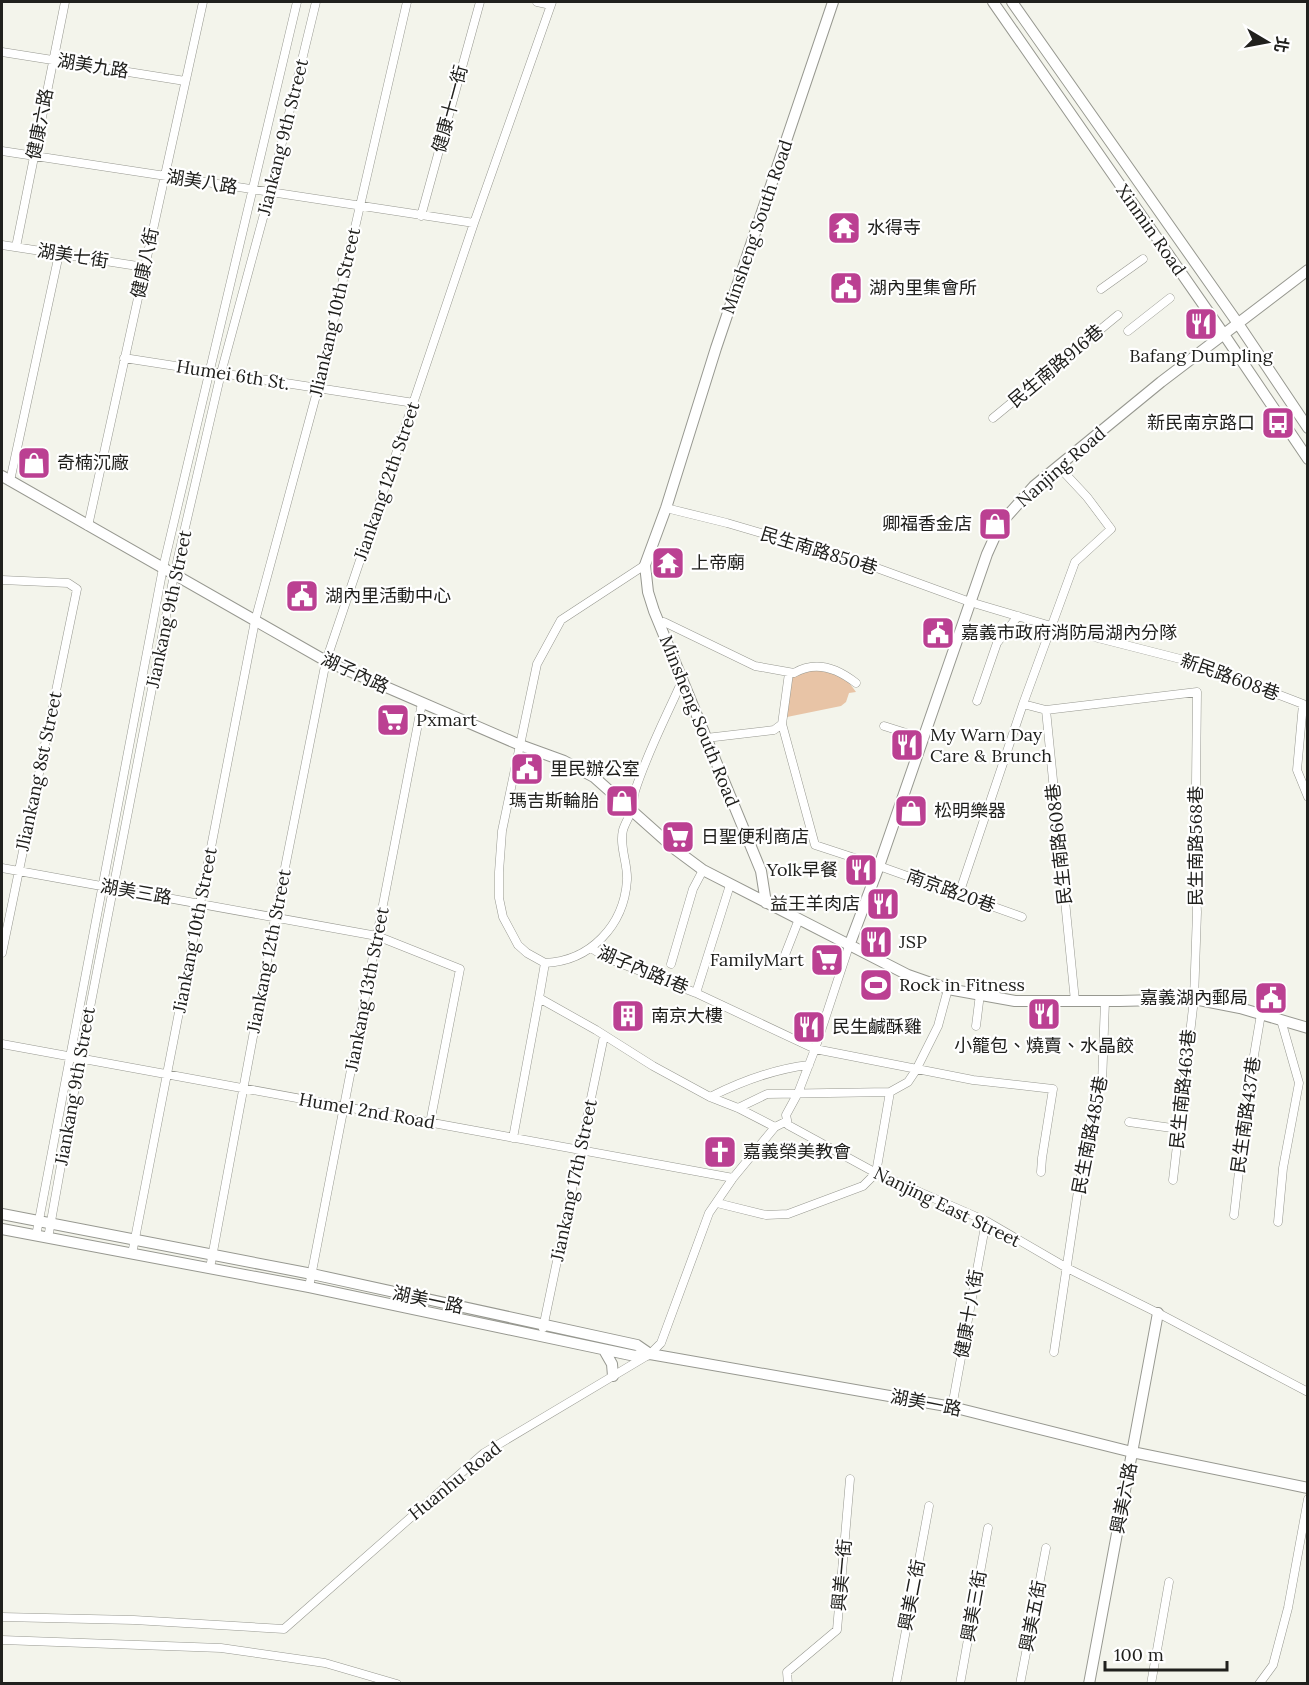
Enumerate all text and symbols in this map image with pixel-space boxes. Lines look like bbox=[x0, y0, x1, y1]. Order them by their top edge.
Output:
north arrow bbox=[1237, 12, 1297, 72]
text: 北 bbox=[1271, 35, 1293, 54]
street label: 湖美九路 bbox=[56, 49, 130, 82]
street label: Jiankang 9th Street bbox=[252, 56, 313, 218]
street label: 健康十一街 bbox=[427, 62, 472, 155]
street label: 健康六路 bbox=[21, 86, 58, 161]
street label: Minsheng South Road bbox=[716, 136, 797, 317]
street label: 湖美八路 bbox=[165, 165, 239, 198]
street label: Xinmin Road bbox=[1112, 180, 1191, 280]
temple icon: 水得寺 bbox=[826, 210, 862, 246]
place label: 水得寺 bbox=[867, 216, 921, 239]
street label: 健康八街 bbox=[126, 225, 163, 301]
street label: Jliankang 10th Street bbox=[304, 225, 365, 400]
street label: 湖美七街 bbox=[36, 239, 110, 272]
public building icon: 湖內里集會所 bbox=[828, 270, 864, 306]
place label: 湖內里集會所 bbox=[869, 276, 977, 299]
restaurant icon: Bafang Dumpling bbox=[1183, 306, 1219, 342]
street label: 民生南路916巷 bbox=[1003, 319, 1108, 412]
place label: Bafang Dumpling bbox=[1129, 344, 1274, 367]
street label: Humei 6th St. bbox=[175, 354, 291, 395]
street label: Jiankang 12th Street bbox=[348, 398, 424, 564]
bus stop icon: 新民南京路口 bbox=[1260, 405, 1296, 441]
place label: 新民南京路口 bbox=[1147, 411, 1255, 434]
street label: Nanjing Road bbox=[1011, 421, 1110, 512]
shop icon: 奇楠沉廠 bbox=[16, 445, 52, 481]
place label: 奇楠沉廠 bbox=[57, 451, 129, 474]
shop icon: 卿福香金店 bbox=[977, 506, 1013, 542]
place label: 卿福香金店 bbox=[882, 512, 972, 535]
street label: 民生南路850巷 bbox=[758, 522, 880, 579]
street label: Jiankang 9th Street bbox=[140, 528, 196, 691]
temple icon: 上帝廟 bbox=[650, 545, 686, 581]
place label: 上帝廟 bbox=[691, 551, 745, 574]
public building icon: 湖內里活動中心 bbox=[284, 578, 320, 614]
place label: 湖內里活動中心 bbox=[325, 584, 451, 607]
public building icon: 嘉義市政府消防局湖內分隊 bbox=[920, 615, 956, 651]
place label: 嘉義市政府消防局湖內分隊 bbox=[961, 621, 1177, 644]
street label: Minsheng South Road bbox=[655, 632, 744, 810]
street label: 湖子內路 bbox=[318, 647, 393, 698]
street label: 新民路608巷 bbox=[1178, 648, 1283, 705]
street label: Jliankang 8st Street bbox=[10, 689, 67, 854]
supermarket icon: Pxmart bbox=[375, 702, 411, 738]
place label: Pxmart bbox=[416, 708, 477, 731]
place label: My Warn Day Care & Brunch bbox=[930, 723, 1052, 767]
restaurant icon: My Warn Day Care & Brunch bbox=[889, 727, 925, 763]
public building icon: 里民辦公室 bbox=[509, 751, 545, 787]
place label: 里民辦公室 bbox=[550, 757, 640, 780]
street label: 民生南路608巷 bbox=[1041, 782, 1076, 906]
shop icon: 瑪吉斯輪胎 bbox=[604, 783, 640, 819]
street label: 民生南路568巷 bbox=[1184, 786, 1207, 906]
place label: 瑪吉斯輪胎 bbox=[509, 789, 599, 812]
shop icon: 松明樂器 bbox=[893, 793, 929, 829]
place label: 松明樂器 bbox=[934, 799, 1006, 822]
supermarket icon: 日聖便利商店 bbox=[660, 819, 696, 855]
place label: 日聖便利商店 bbox=[701, 825, 809, 848]
street label: Jiankang 10th Street bbox=[167, 845, 222, 1015]
restaurant icon: Yolk早餐 bbox=[843, 852, 879, 888]
place label: Yolk早餐 bbox=[766, 858, 838, 881]
street label: 南京路20巷 bbox=[904, 864, 999, 917]
street label: Jiankang 12th Street bbox=[241, 867, 296, 1036]
street label: 湖美三路 bbox=[99, 874, 174, 909]
restaurant icon: 益王羊肉店 bbox=[865, 886, 901, 922]
place label: 益王羊肉店 bbox=[770, 892, 860, 915]
street label: Jiankang 13th Street bbox=[339, 905, 394, 1074]
restaurant icon: JSP bbox=[858, 924, 894, 960]
place label: JSP bbox=[898, 930, 927, 953]
street label: 湖子內路1巷 bbox=[594, 940, 692, 999]
supermarket icon: FamilyMart bbox=[809, 942, 845, 978]
place label: FamilyMart bbox=[710, 948, 804, 971]
sports icon: Rock in Fitness bbox=[858, 967, 894, 1003]
place label: Rock in Fitness bbox=[899, 973, 1025, 996]
public building icon: 嘉義湖內郵局 bbox=[1253, 980, 1289, 1016]
place label: 嘉義湖內郵局 bbox=[1140, 986, 1248, 1009]
restaurant icon: 小籠包、燒賣、水晶餃 bbox=[1026, 996, 1062, 1032]
building icon: 南京大樓 bbox=[610, 998, 646, 1034]
place label: 南京大樓 bbox=[651, 1004, 723, 1027]
street label: Jiankang 9th Street bbox=[49, 1005, 100, 1168]
restaurant icon: 民生鹹酥雞 bbox=[791, 1009, 827, 1045]
place label: 民生鹹酥雞 bbox=[832, 1015, 922, 1038]
street label: 民生南路463巷 bbox=[1165, 1028, 1200, 1150]
place label: 小籠包、燒賣、水晶餃 bbox=[954, 1034, 1134, 1057]
street label: 民生南路437巷 bbox=[1226, 1055, 1265, 1175]
street label: 民生南路485巷 bbox=[1067, 1074, 1112, 1196]
street label: Humel 2nd Road bbox=[297, 1087, 437, 1134]
street label: Jiankang 17th Street bbox=[545, 1097, 602, 1264]
church icon: 嘉義榮美教會 bbox=[702, 1134, 738, 1170]
place label: 嘉義榮美教會 bbox=[743, 1140, 851, 1163]
street label: Nanjing East Street bbox=[870, 1161, 1024, 1252]
street label: 健康十八街 bbox=[949, 1268, 988, 1360]
street label: 湖美一路 bbox=[390, 1281, 466, 1318]
street label: 湖美一路 bbox=[889, 1384, 964, 1421]
street label: Huanhu Road bbox=[404, 1436, 506, 1525]
street label: 興美六路 bbox=[1105, 1460, 1142, 1535]
street label: 興美一街 bbox=[827, 1538, 856, 1612]
street label: 興美二街 bbox=[893, 1557, 930, 1632]
street label: 興美三街 bbox=[956, 1568, 991, 1643]
street label: 興美五街 bbox=[1014, 1578, 1051, 1653]
scale bar bbox=[1105, 1634, 1226, 1672]
text: 100 m bbox=[1114, 1643, 1164, 1666]

